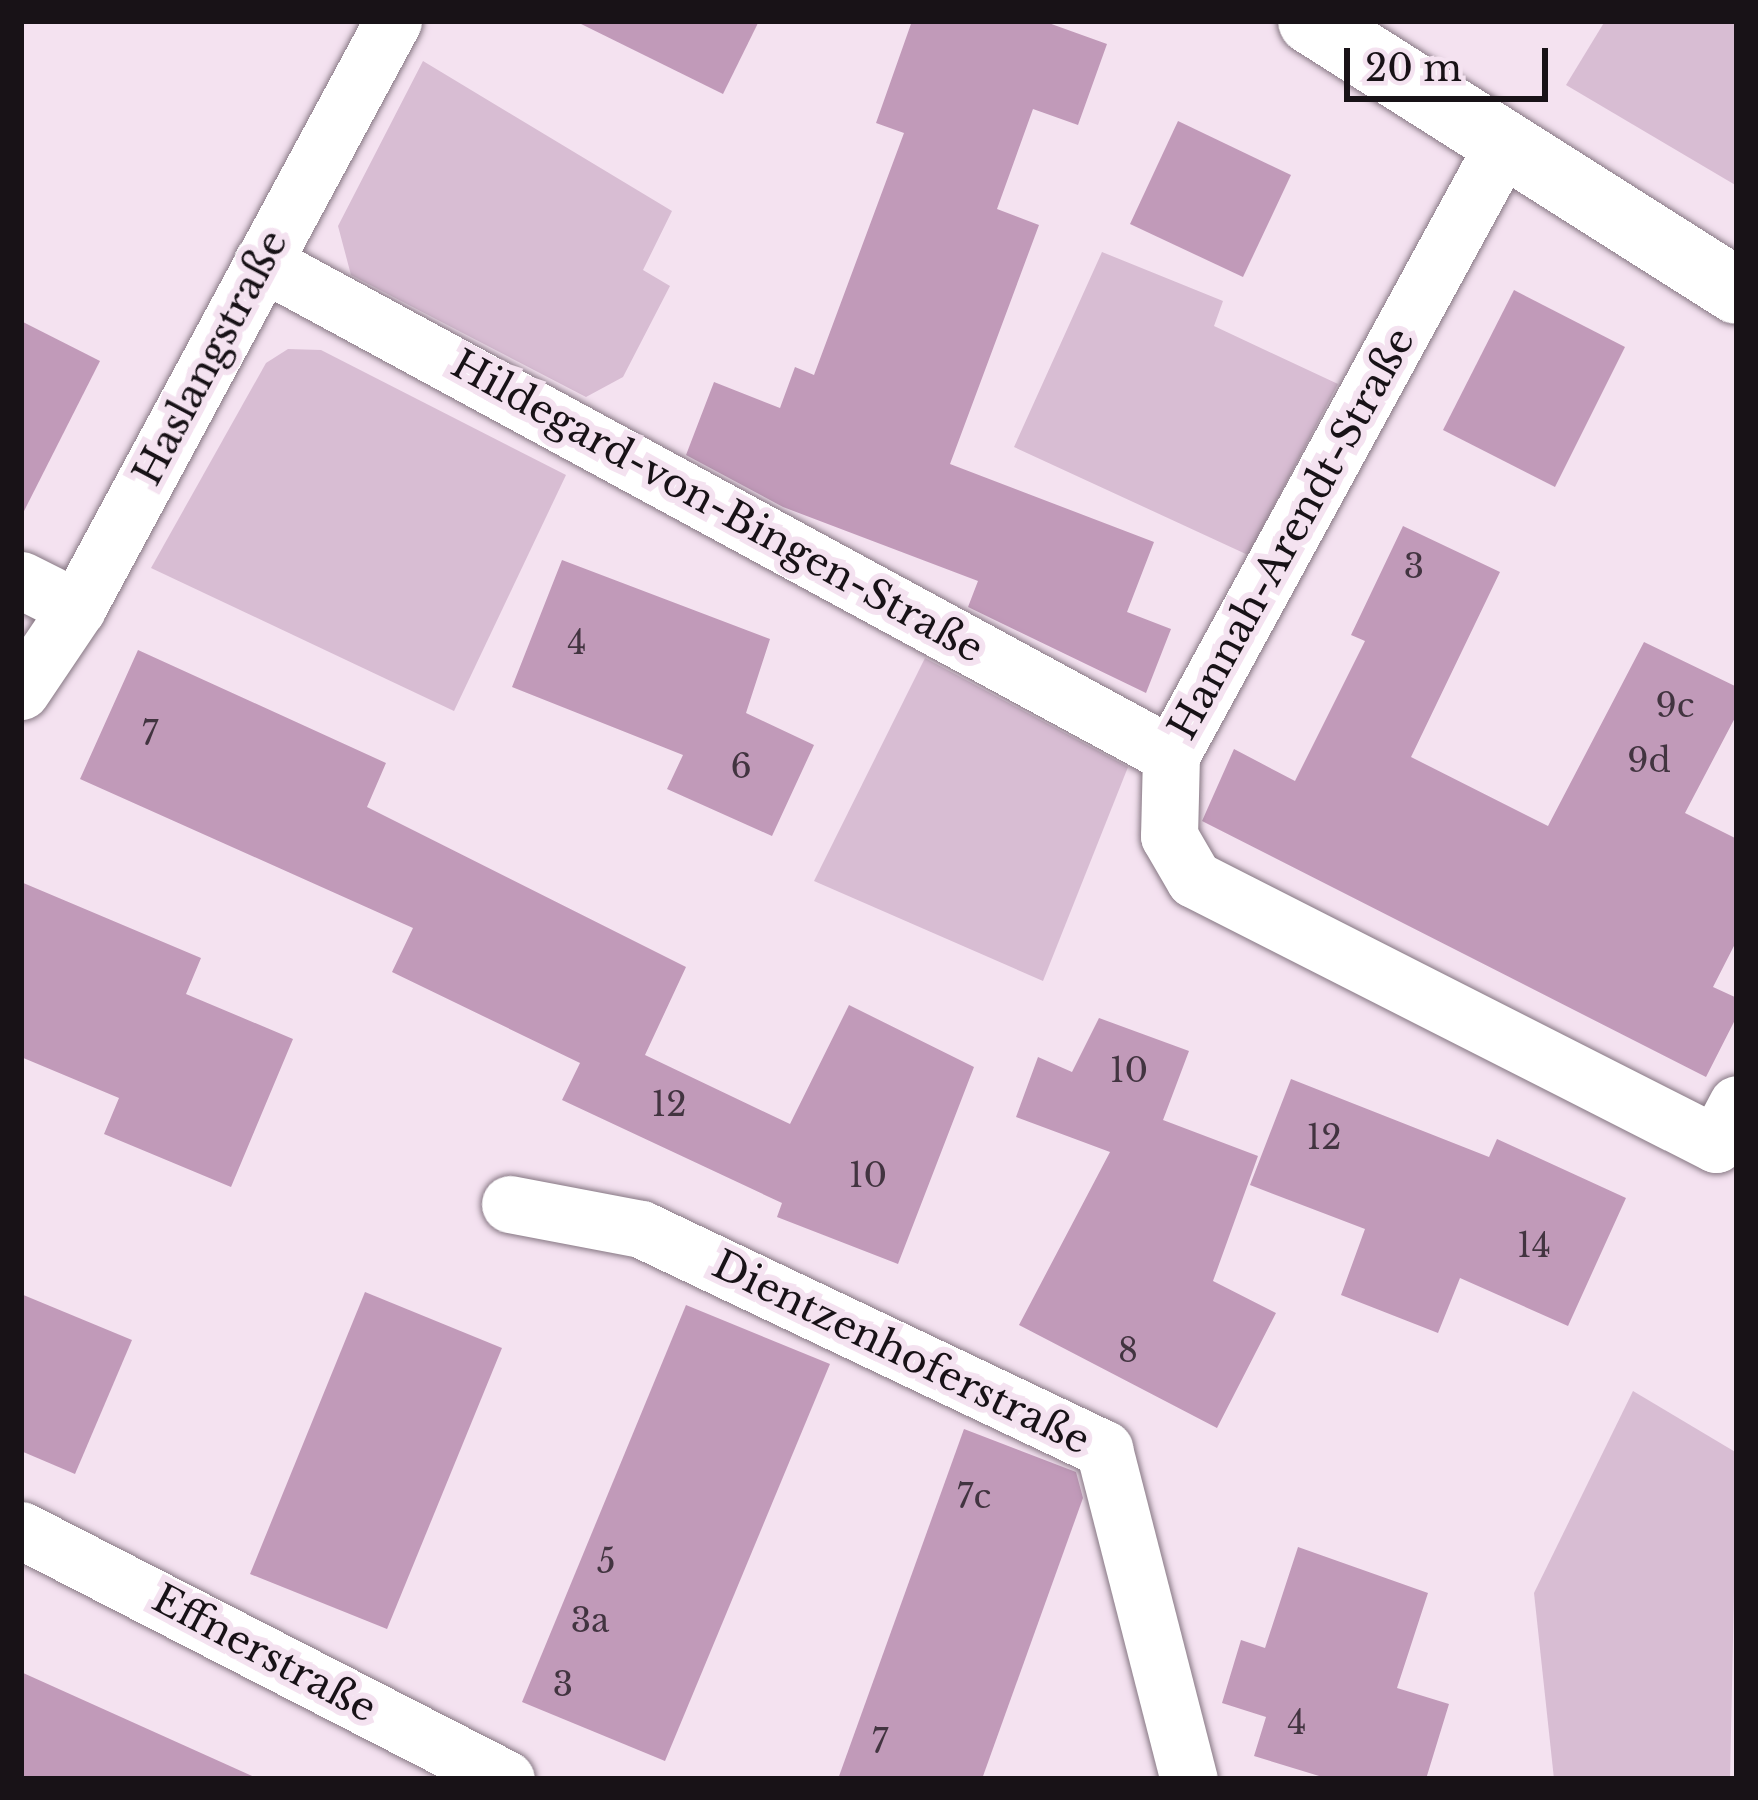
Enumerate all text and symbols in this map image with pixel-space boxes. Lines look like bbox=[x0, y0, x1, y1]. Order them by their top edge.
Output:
scale bar bbox=[1350, 24, 1554, 98]
text: 20 m bbox=[1365, 46, 1462, 91]
street label: Haslangstraße bbox=[124, 223, 298, 493]
street label: Hannah-Arendt-Straße bbox=[1159, 320, 1425, 748]
street label: Hildegard-von-Bingen-Straße bbox=[443, 341, 991, 673]
house number: 3 bbox=[1404, 547, 1424, 587]
house number: 4 bbox=[567, 623, 587, 663]
house number: 9c bbox=[1656, 686, 1694, 726]
house number: 7 bbox=[142, 714, 158, 754]
house number: 9d bbox=[1627, 741, 1671, 781]
house number: 6 bbox=[730, 747, 752, 787]
house number: 10 bbox=[1110, 1051, 1148, 1091]
house number: 12 bbox=[651, 1085, 687, 1125]
house number: 12 bbox=[1306, 1118, 1342, 1158]
house number: 10 bbox=[849, 1156, 887, 1196]
house number: 14 bbox=[1517, 1226, 1551, 1266]
street label: Dientzenhoferstraße bbox=[705, 1241, 1097, 1465]
house number: 8 bbox=[1118, 1331, 1138, 1371]
house number: 7c bbox=[957, 1477, 991, 1517]
house number: 5 bbox=[597, 1542, 615, 1582]
street label: Effnerstraße bbox=[144, 1576, 384, 1732]
house number: 3a bbox=[571, 1601, 609, 1641]
house number: 3 bbox=[553, 1665, 573, 1705]
house number: 4 bbox=[1287, 1703, 1307, 1743]
house number: 7 bbox=[872, 1722, 888, 1762]

